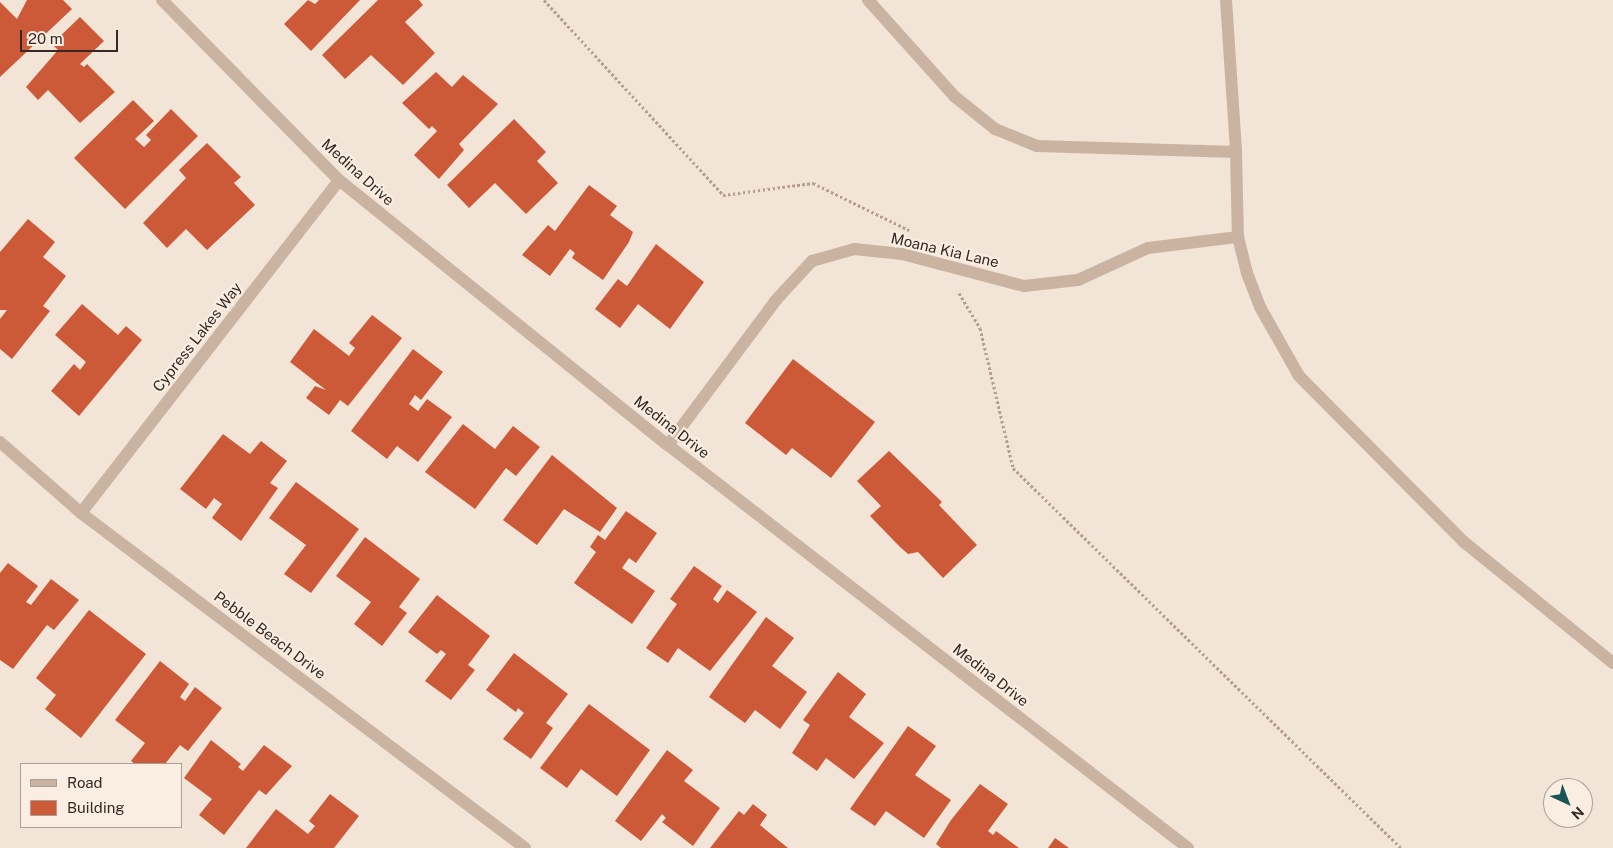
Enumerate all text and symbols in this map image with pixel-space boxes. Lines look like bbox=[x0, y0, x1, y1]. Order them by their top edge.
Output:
scale bar bbox=[22, 20, 120, 52]
text: 20 m bbox=[28, 30, 63, 47]
street label: Medina Drive bbox=[318, 135, 398, 209]
street label: Moana Kia Lane bbox=[889, 229, 1001, 271]
street label: Cypress Lakes Way bbox=[149, 278, 245, 396]
street label: Medina Drive bbox=[631, 392, 713, 462]
street label: Pebble Beach Drive bbox=[211, 587, 329, 683]
street label: Medina Drive bbox=[950, 640, 1032, 710]
legend bbox=[20, 763, 182, 828]
text: Road bbox=[67, 774, 103, 791]
north arrow bbox=[1543, 778, 1593, 828]
text: Building bbox=[67, 799, 125, 816]
text: N bbox=[1568, 804, 1587, 823]

